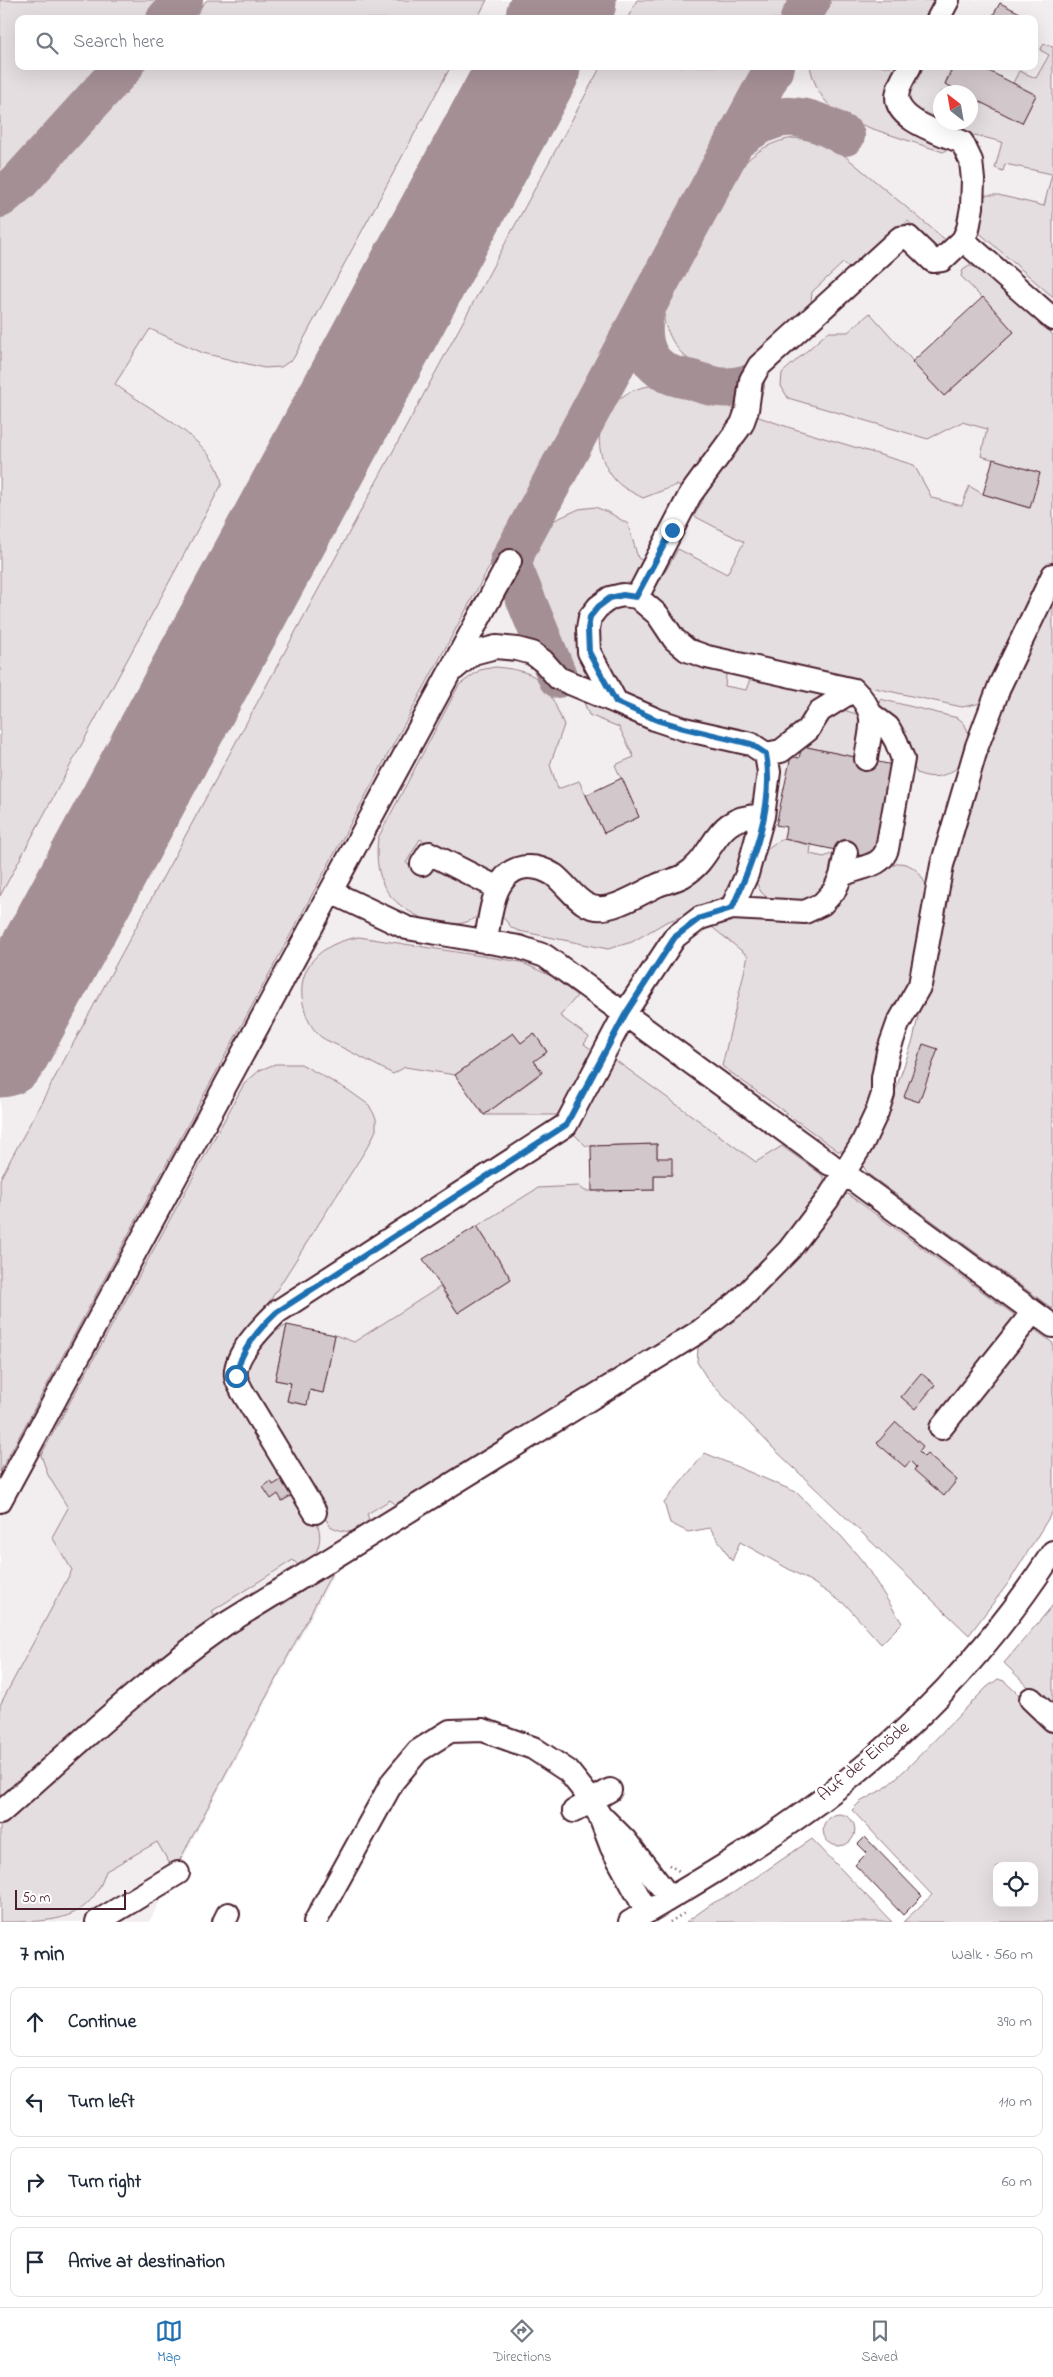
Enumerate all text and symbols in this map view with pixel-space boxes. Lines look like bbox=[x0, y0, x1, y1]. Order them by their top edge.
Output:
search box bbox=[15, 15, 1038, 70]
icon: search bbox=[33, 29, 61, 57]
text: Search here bbox=[73, 29, 164, 56]
north arrow bbox=[933, 85, 978, 130]
route end bbox=[661, 519, 684, 542]
route start bbox=[225, 1365, 248, 1388]
street label: Auf der Einöde bbox=[812, 1715, 916, 1808]
map controls bbox=[993, 1862, 1038, 1907]
button: locate bbox=[993, 1862, 1038, 1907]
scale bar bbox=[15, 1887, 126, 1910]
text: 50 m bbox=[22, 1888, 50, 1909]
text: 7 min bbox=[20, 1940, 64, 1970]
text: Walk · 560 m bbox=[951, 1943, 1033, 1967]
icon: ahead bbox=[21, 2008, 49, 2036]
text: Continue bbox=[68, 2009, 136, 2036]
text: 390 m bbox=[997, 2010, 1032, 2034]
icon: left bbox=[21, 2088, 49, 2116]
text: Turn left bbox=[68, 2089, 135, 2116]
text: 110 m bbox=[998, 2090, 1032, 2114]
icon: right bbox=[21, 2168, 49, 2196]
text: Turn right bbox=[68, 2169, 141, 2196]
text: 60 m bbox=[1002, 2170, 1032, 2194]
icon: arrive bbox=[21, 2248, 49, 2276]
text: Arrive at destination bbox=[68, 2249, 225, 2276]
tab: Map bbox=[155, 2317, 183, 2368]
tab: Directions bbox=[493, 2317, 551, 2368]
tab: Saved bbox=[861, 2317, 898, 2368]

